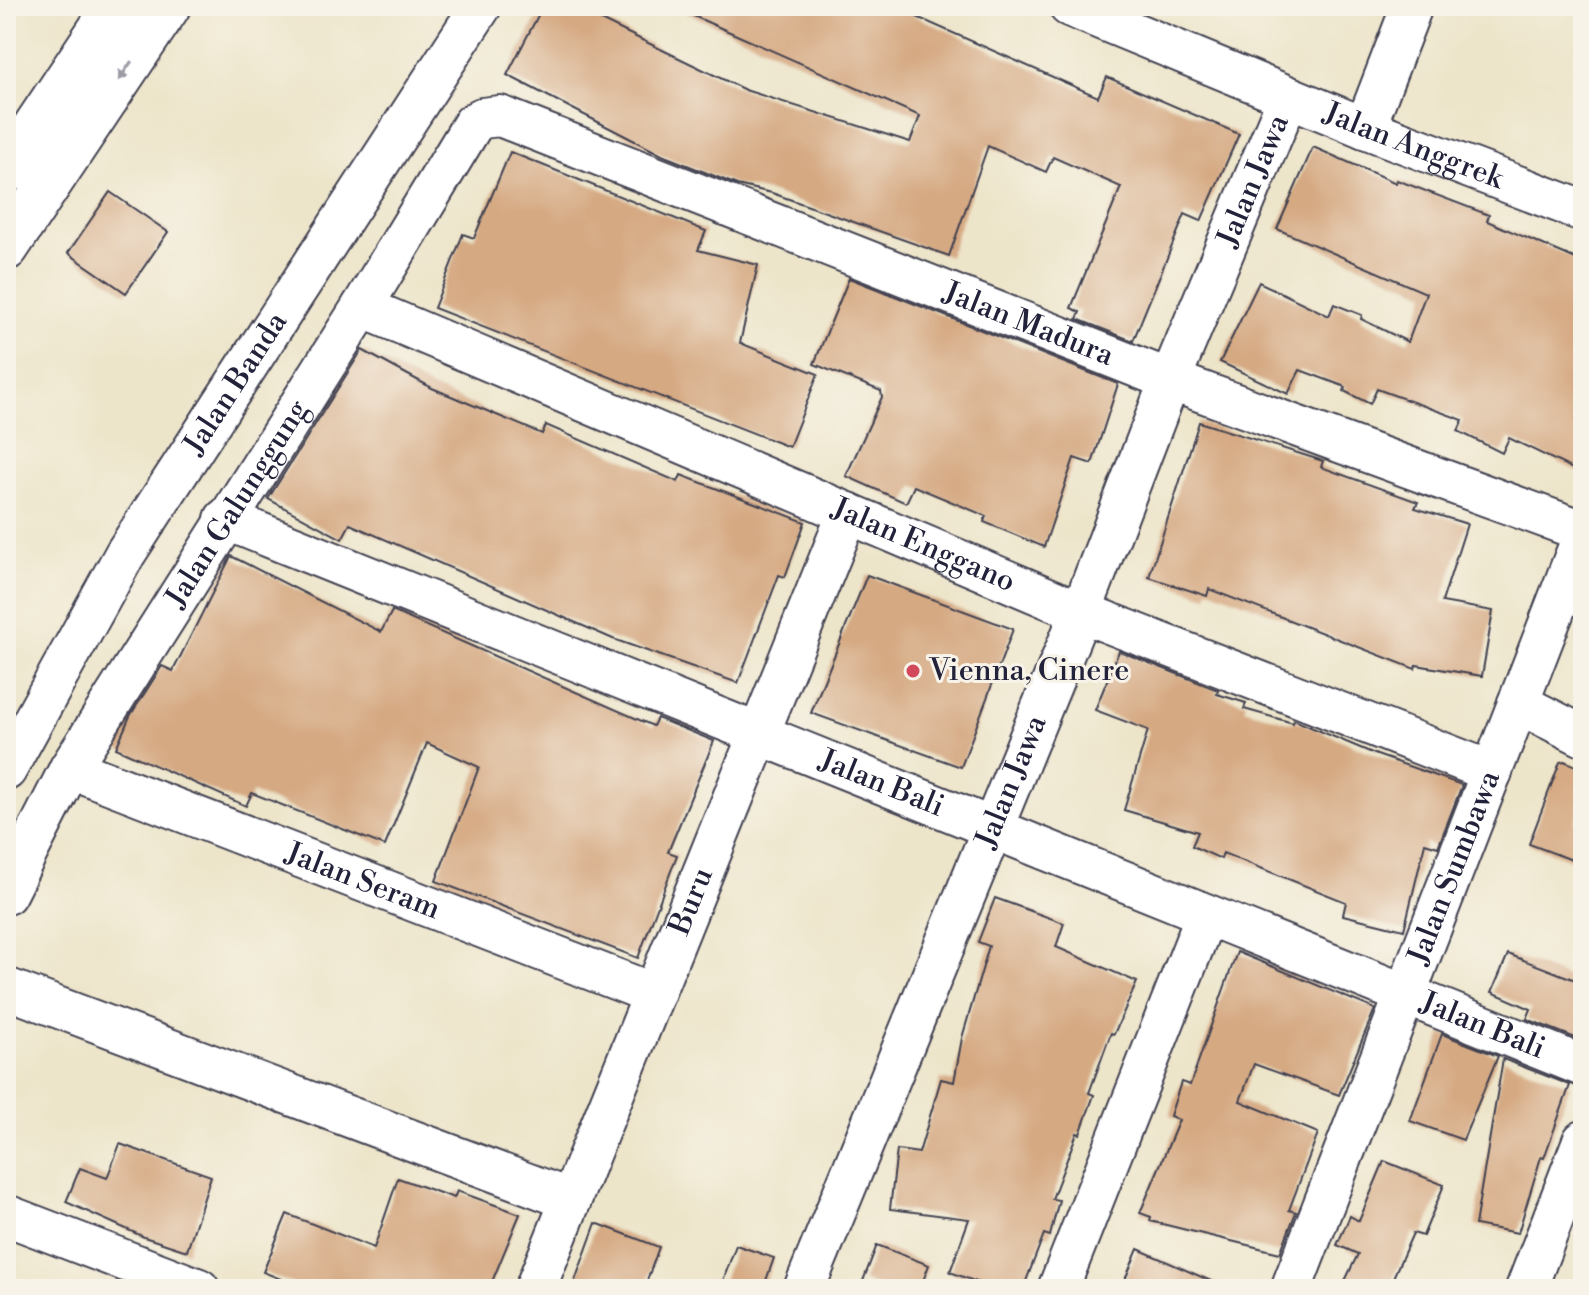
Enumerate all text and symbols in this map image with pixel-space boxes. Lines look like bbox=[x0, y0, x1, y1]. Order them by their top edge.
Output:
one-way arrow bbox=[118, 60, 132, 82]
street label: Jalan Anggrek bbox=[1317, 94, 1510, 198]
street label: Jalan Jawa bbox=[1208, 108, 1298, 253]
street label: Jalan Madura bbox=[937, 273, 1120, 375]
street label: Jalan Banda bbox=[175, 304, 296, 463]
street label: Jalan Galunggung bbox=[157, 392, 318, 616]
street label: Jalan Enggano bbox=[825, 489, 1021, 601]
place label: Vienna, Cinere bbox=[928, 652, 1129, 690]
marker: Vienna, Cinere bbox=[904, 662, 922, 680]
street label: Jalan Jawa bbox=[967, 709, 1056, 855]
street label: Jalan Bali bbox=[813, 741, 950, 826]
street label: Jalan Sumbawa bbox=[1399, 764, 1509, 971]
street label: Jalan Seram bbox=[279, 834, 446, 928]
street label: Buru bbox=[660, 862, 722, 941]
street label: Jalan Bali bbox=[1414, 983, 1551, 1068]

